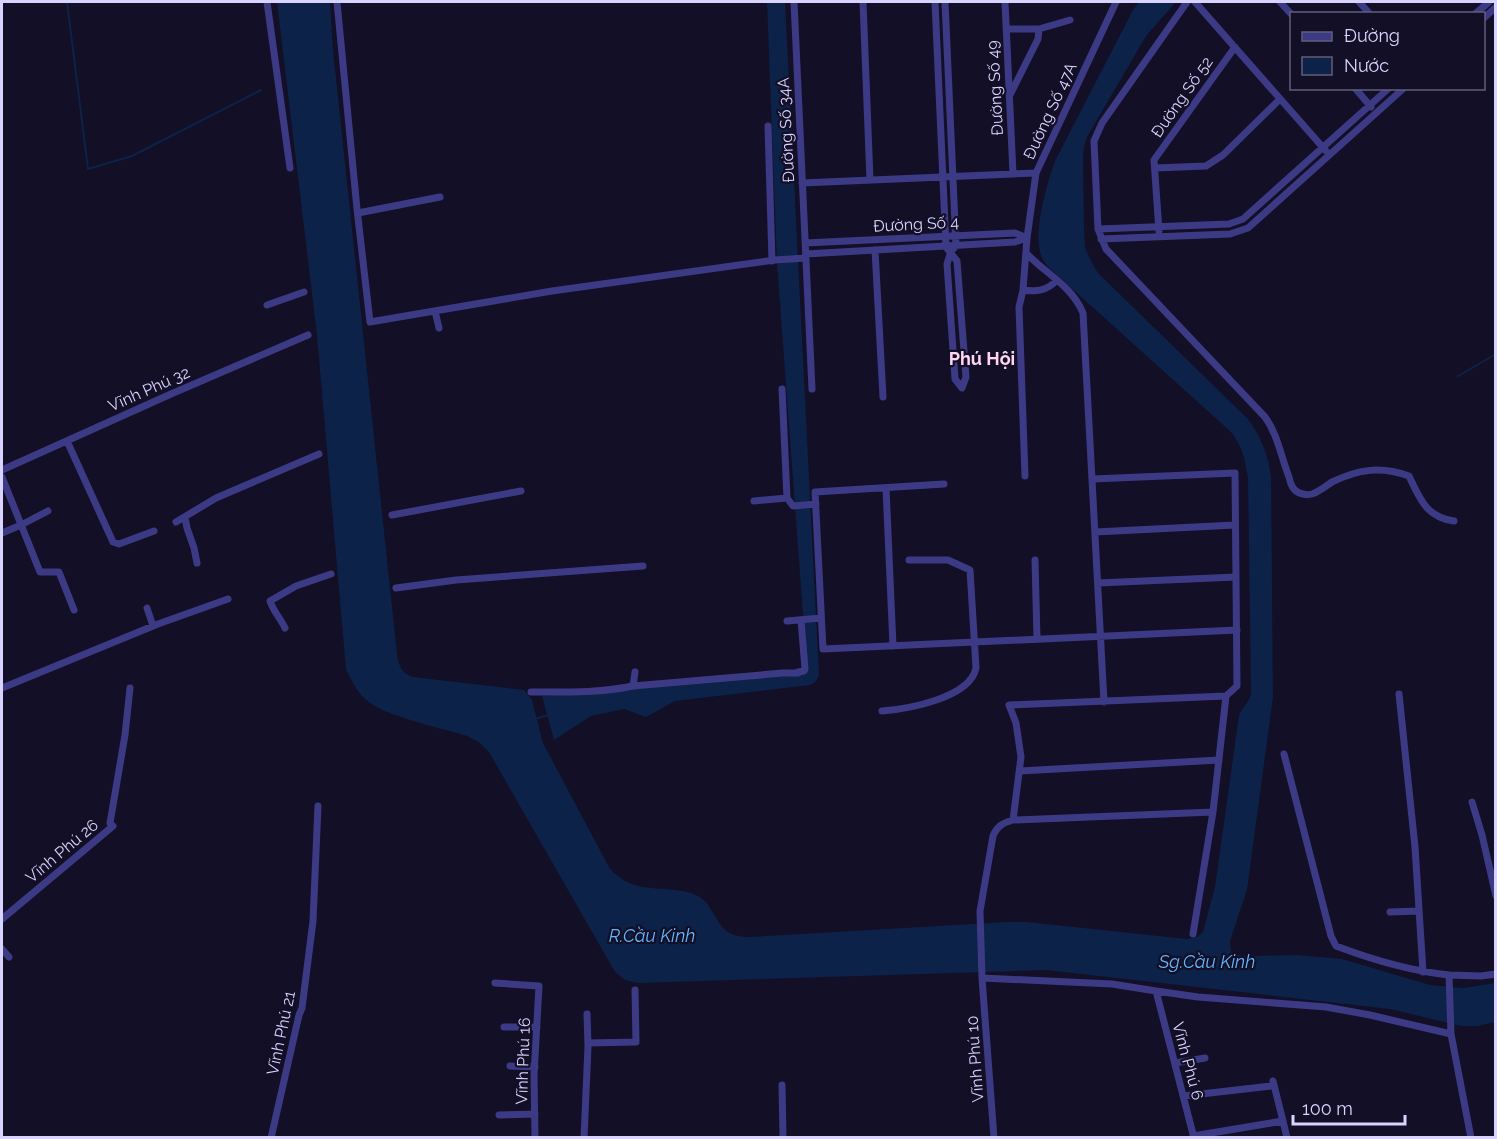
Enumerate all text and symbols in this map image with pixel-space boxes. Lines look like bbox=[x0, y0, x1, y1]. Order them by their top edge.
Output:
legend bbox=[1290, 12, 1485, 90]
text: Đường bbox=[1344, 25, 1400, 46]
street label: Đường Số 49 bbox=[983, 40, 1007, 136]
street label: Đường Số 52 bbox=[1147, 53, 1217, 141]
text: Nước bbox=[1344, 55, 1389, 76]
street label: Đường Số 47A bbox=[1019, 59, 1081, 162]
street label: Đường Số 34A bbox=[774, 77, 798, 183]
street label: Đường Số 4 bbox=[873, 212, 960, 236]
district label: Phú Hội bbox=[949, 348, 1015, 369]
street label: Vĩnh Phú 32 bbox=[105, 363, 193, 415]
street label: Vĩnh Phú 26 bbox=[22, 815, 102, 887]
water label: R.Cầu Kinh bbox=[609, 925, 695, 946]
water label: Sg.Cầu Kinh bbox=[1158, 951, 1255, 972]
street label: Vĩnh Phú 21 bbox=[263, 989, 299, 1077]
street label: Vĩnh Phú 10 bbox=[962, 1015, 988, 1103]
street label: Vĩnh Phú 16 bbox=[512, 1017, 534, 1105]
street label: Vĩnh Phú 6 bbox=[1168, 1020, 1208, 1102]
scale bar bbox=[1293, 1088, 1406, 1126]
text: 100 m bbox=[1302, 1098, 1353, 1119]

